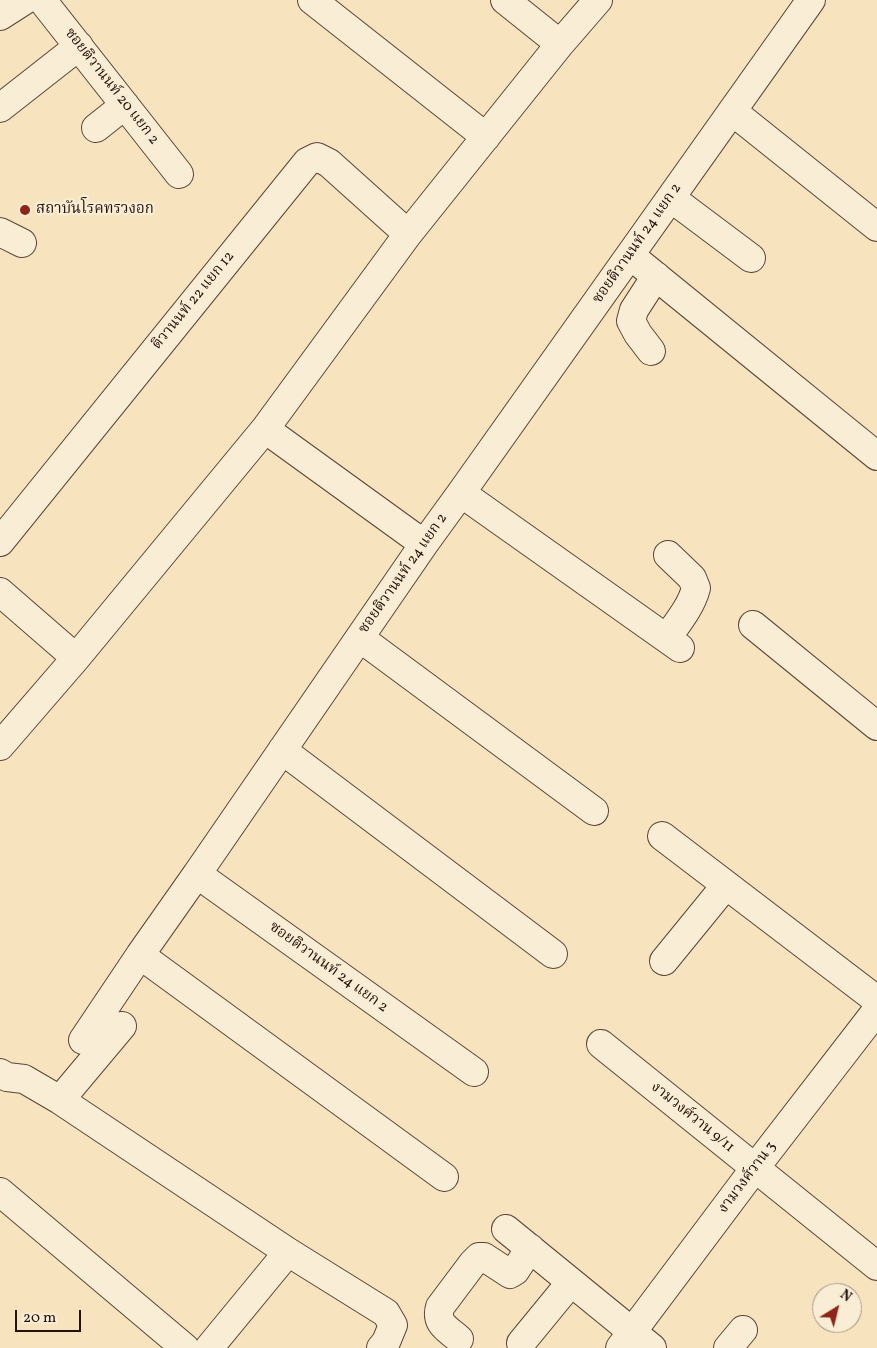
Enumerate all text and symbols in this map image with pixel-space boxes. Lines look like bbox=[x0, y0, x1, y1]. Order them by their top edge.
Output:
street label: ซอยติวานนท์ 20 แยก 2 bbox=[60, 25, 162, 149]
street label: ซอยติวานนท์ 24 แยก 2 bbox=[590, 180, 686, 308]
place label: สถาบันโรคทรวงอก bbox=[36, 201, 154, 219]
marker: สถาบันโรคทรวงอก bbox=[18, 203, 32, 217]
street label: ติวานนท์ 22 แยก 12 bbox=[149, 248, 239, 354]
street label: ซอยติวานนท์ 24 แยก 2 bbox=[356, 510, 452, 638]
street label: ซอยติวานนท์ 24 แยก 2 bbox=[265, 919, 391, 1017]
street label: งามวงศ์วาน 9/11 bbox=[647, 1079, 737, 1157]
street label: งามวงศ์วาน 3 bbox=[715, 1138, 781, 1218]
north arrow bbox=[812, 1283, 862, 1333]
text: N bbox=[836, 1286, 855, 1307]
scale bar bbox=[18, 1300, 84, 1332]
text: 20 m bbox=[23, 1308, 56, 1329]

